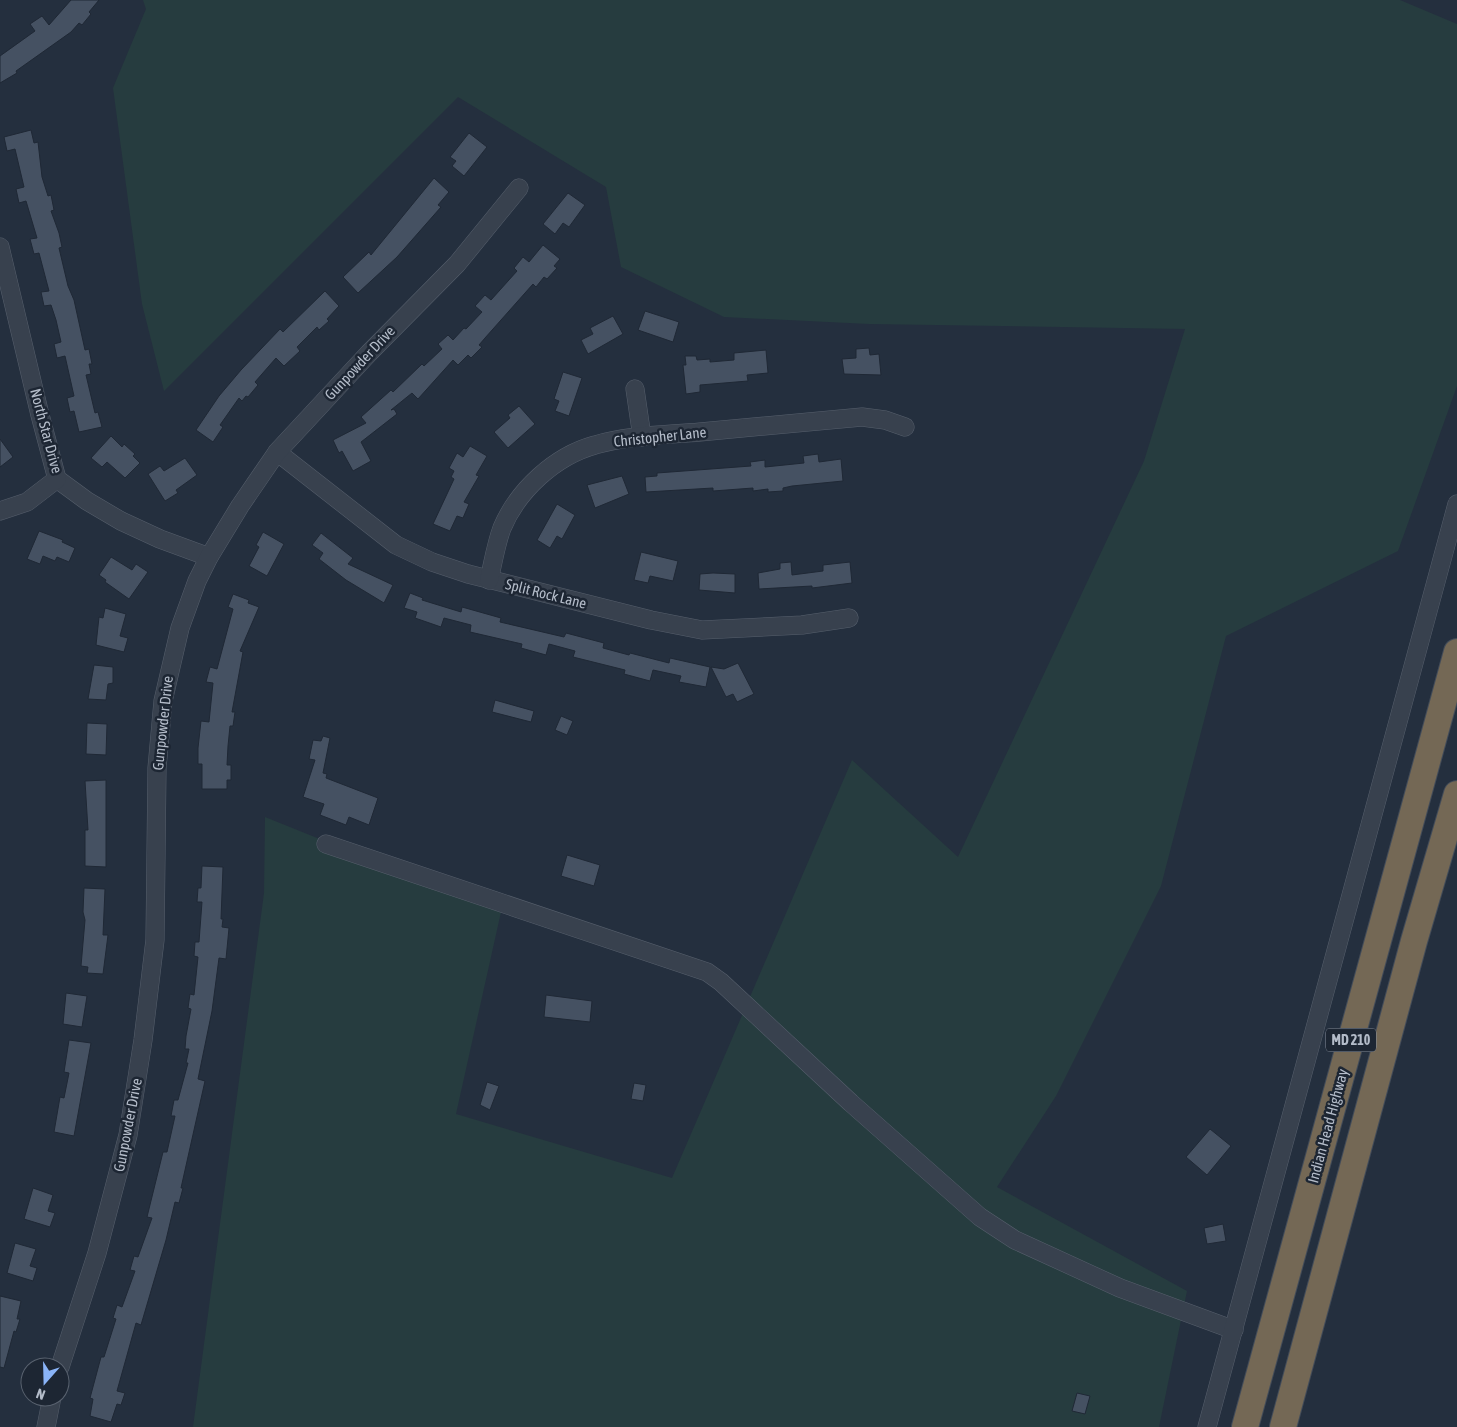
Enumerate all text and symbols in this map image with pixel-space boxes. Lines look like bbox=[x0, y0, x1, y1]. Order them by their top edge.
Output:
street label: Gunpowder Drive bbox=[321, 322, 398, 403]
street label: North Star Drive bbox=[27, 387, 66, 475]
street label: Christopher Lane bbox=[613, 423, 707, 450]
street label: Split Rock Lane bbox=[504, 575, 589, 612]
street label: Gunpowder Drive bbox=[149, 675, 176, 771]
road number: MD 210 bbox=[1326, 1028, 1376, 1052]
street label: Indian Head Highway bbox=[1304, 1067, 1351, 1185]
street label: Gunpowder Drive bbox=[110, 1077, 145, 1173]
north arrow bbox=[20, 1357, 70, 1407]
text: N bbox=[34, 1385, 47, 1403]

